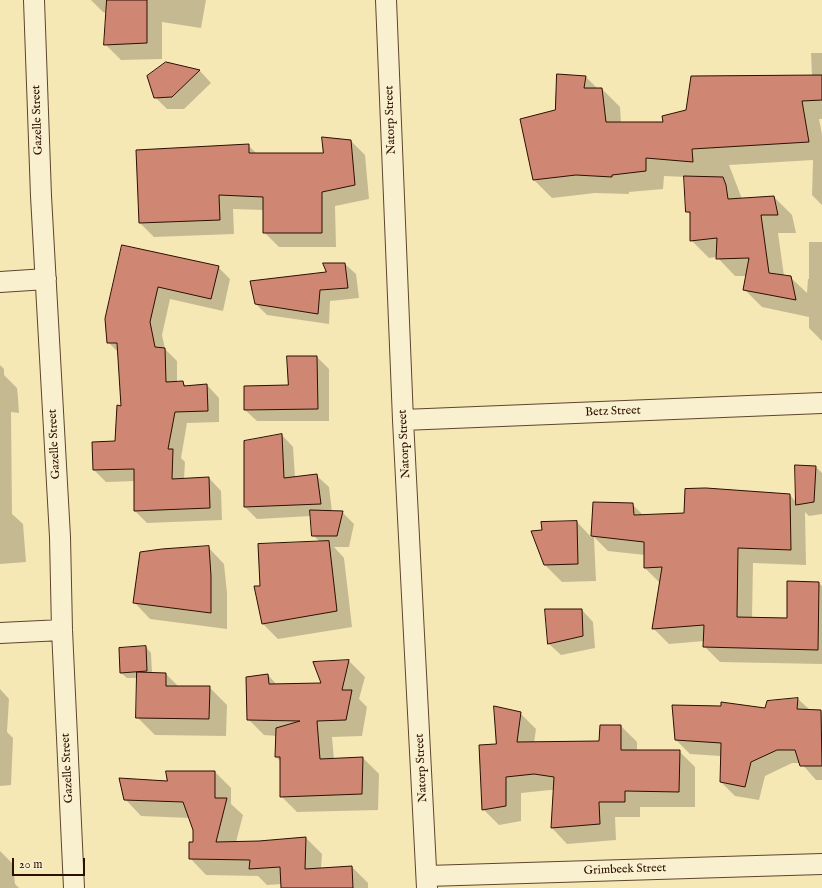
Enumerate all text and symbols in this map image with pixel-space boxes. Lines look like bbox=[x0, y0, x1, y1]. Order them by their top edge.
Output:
street label: Gazelle Street bbox=[30, 85, 46, 155]
street label: Natorp Street bbox=[383, 85, 399, 155]
street label: Betz Street bbox=[585, 404, 641, 420]
street label: Gazelle Street bbox=[46, 409, 64, 479]
street label: Natorp Street bbox=[396, 409, 414, 479]
street label: Gazelle Street bbox=[59, 733, 77, 803]
street label: Natorp Street bbox=[413, 733, 431, 803]
scale bar bbox=[14, 850, 87, 876]
text: 20 m bbox=[19, 857, 42, 872]
street label: Grimbeek Street bbox=[583, 861, 667, 879]

